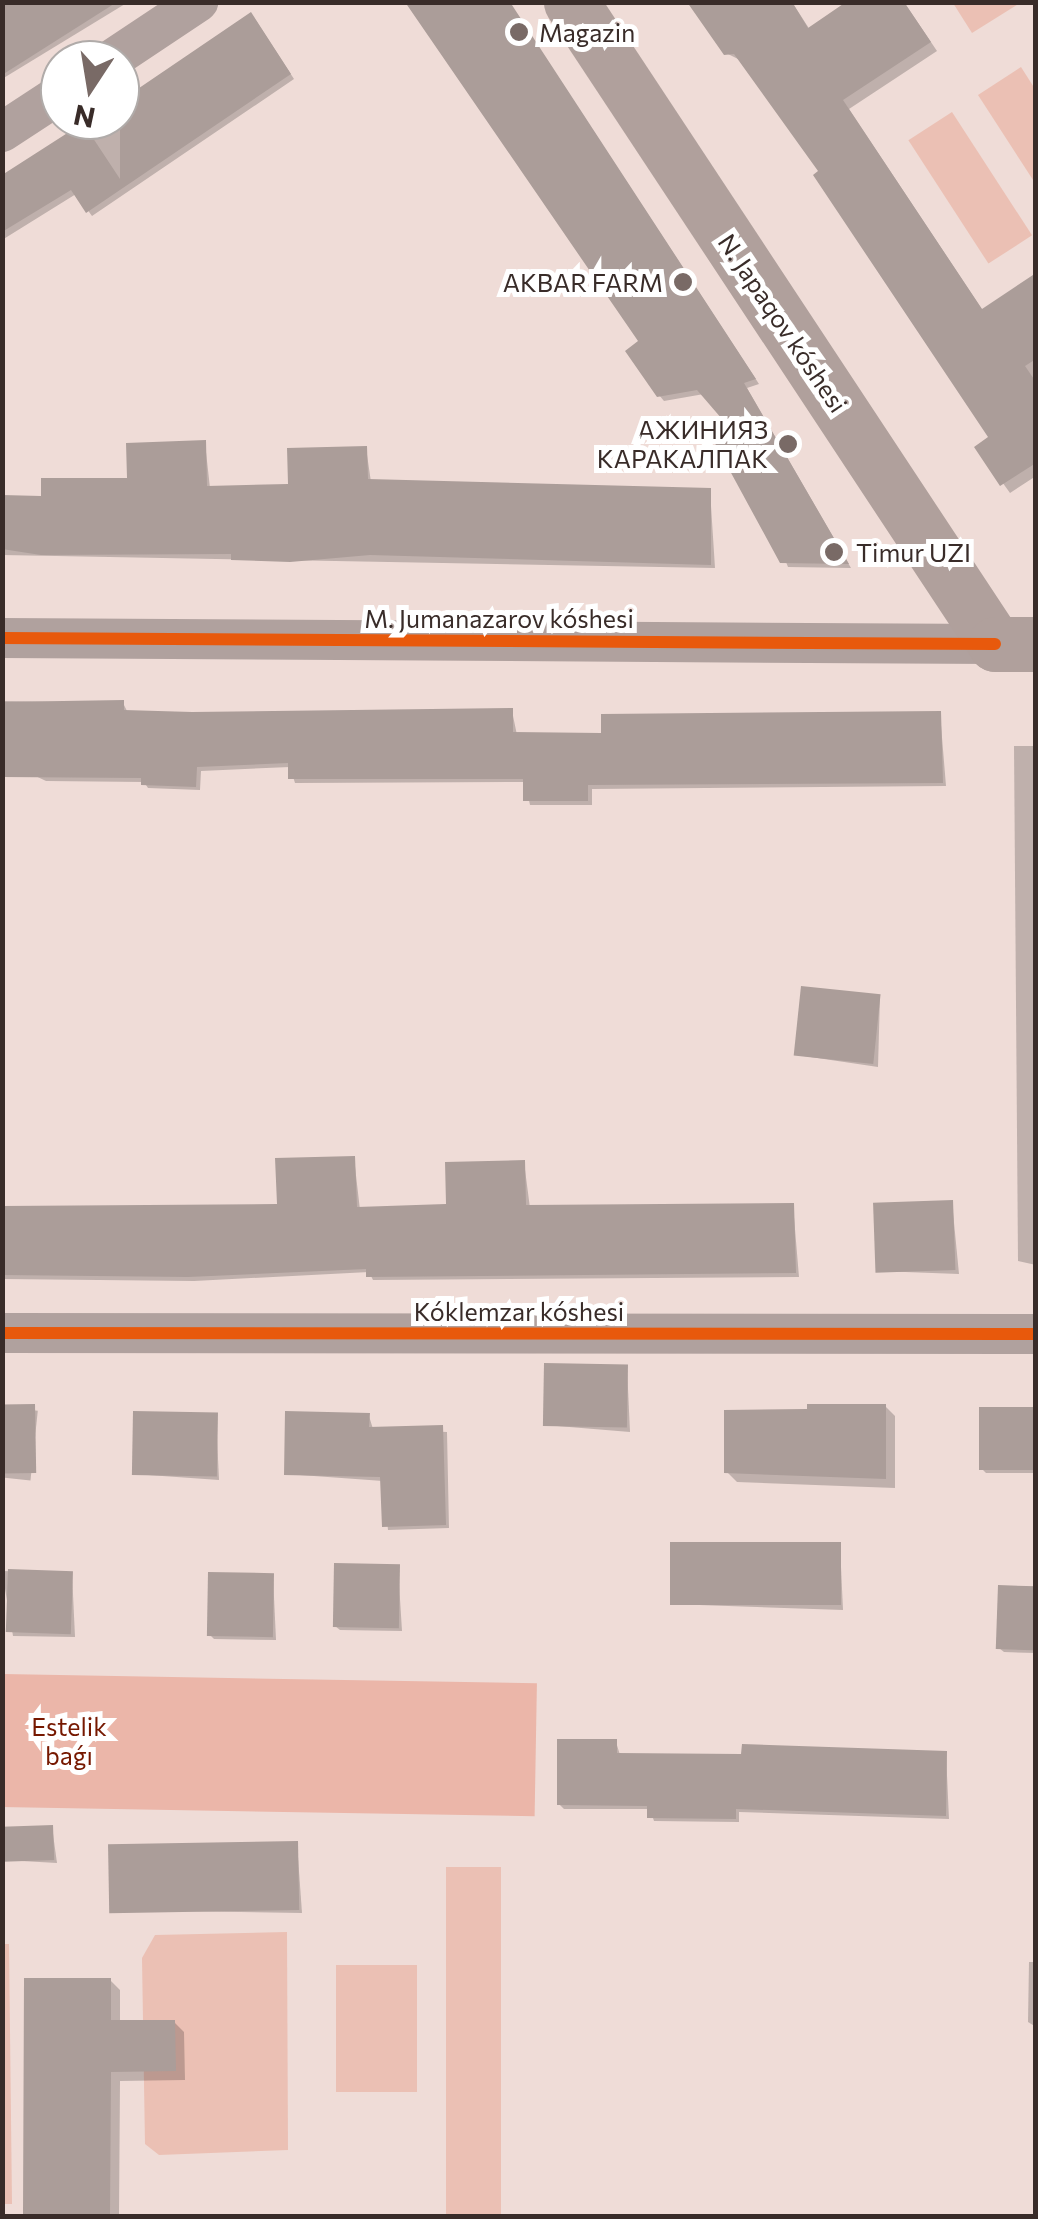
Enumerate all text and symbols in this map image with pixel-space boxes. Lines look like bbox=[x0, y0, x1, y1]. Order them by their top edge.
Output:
place label: Magazin bbox=[539, 17, 635, 47]
marker: Magazin bbox=[508, 21, 530, 43]
north arrow bbox=[40, 40, 140, 140]
text: N bbox=[70, 99, 98, 136]
street label: N. Japaqov kóshesi bbox=[712, 228, 854, 418]
place label: AKBAR FARM bbox=[503, 267, 663, 297]
marker: AKBAR FARM bbox=[672, 271, 694, 293]
place label: АЖИНИЯЗ КАРАКАЛПАК bbox=[597, 415, 768, 474]
marker: АЖИНИЯЗ КАРАКАЛПАК bbox=[777, 433, 799, 455]
place label: Timur UZI bbox=[856, 537, 971, 567]
marker: Timur UZI bbox=[821, 539, 847, 565]
street label: M. Jumanazarov kóshesi bbox=[364, 603, 634, 633]
street label: Kóklemzar kóshesi bbox=[414, 1296, 624, 1326]
park label: Estelik baǵı bbox=[31, 1712, 107, 1771]

